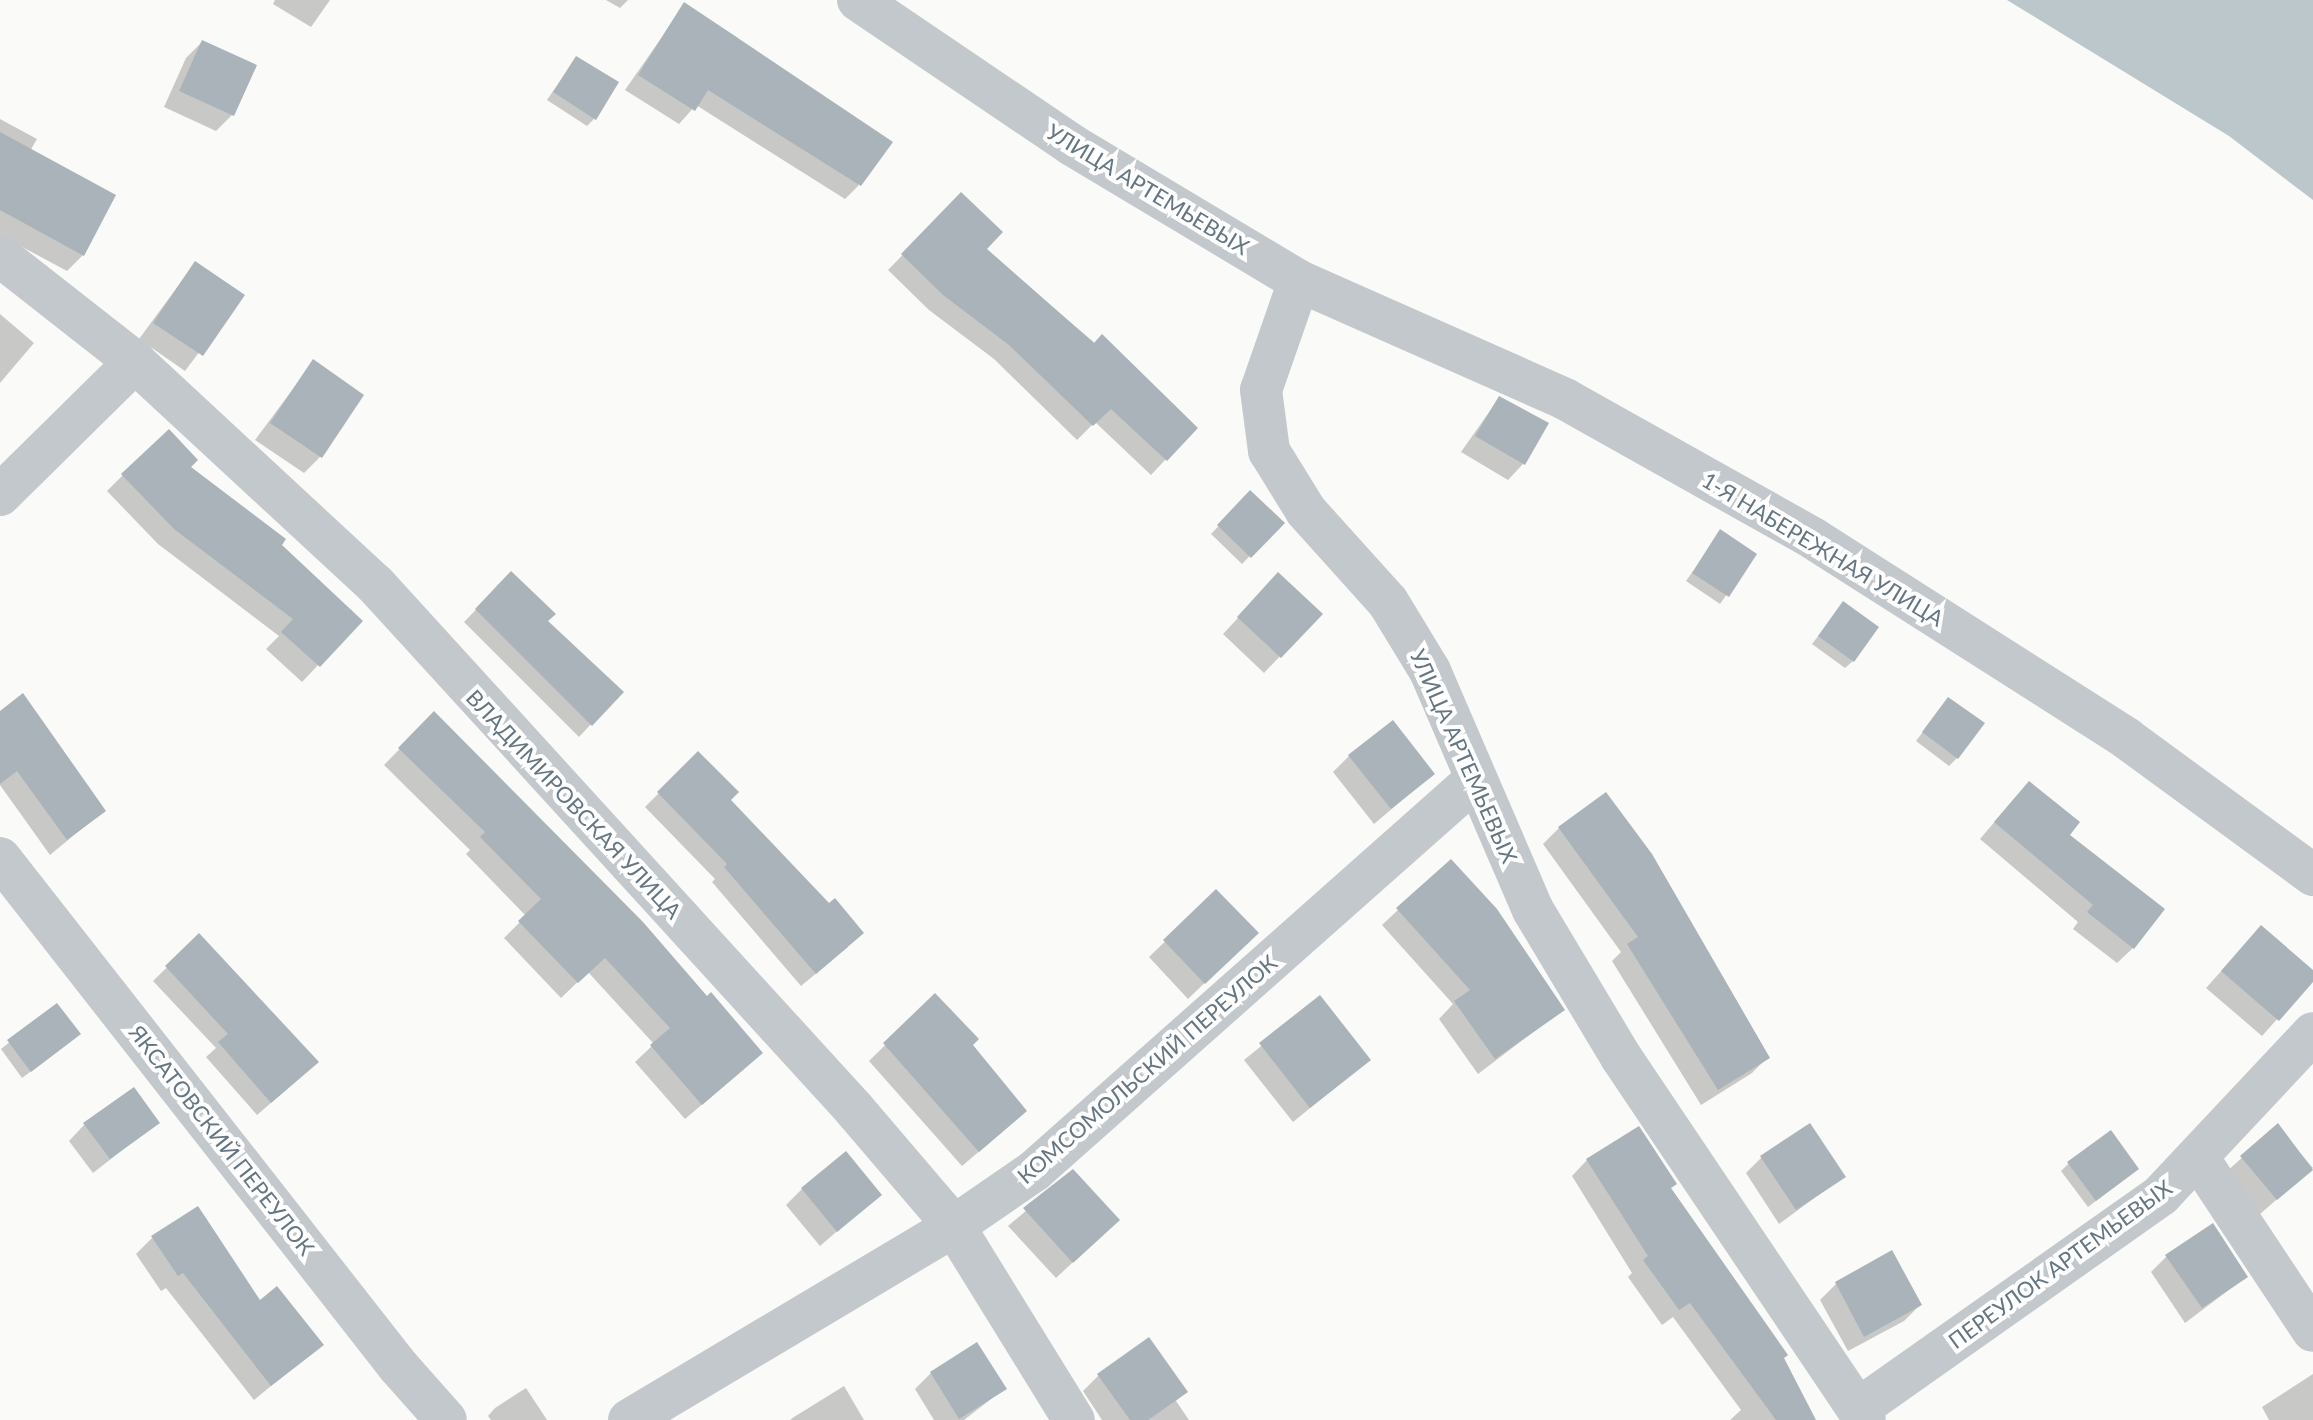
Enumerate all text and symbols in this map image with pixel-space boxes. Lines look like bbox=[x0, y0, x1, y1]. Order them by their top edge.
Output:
street label: УЛИЦА АРТЕМЬЕВЫХ bbox=[1042, 118, 1254, 260]
street label: 1-Я НАБЕРЕЖНАЯ УЛИЦА bbox=[1697, 466, 1949, 632]
street label: УЛИЦА АРТЕМЬЕВЫХ bbox=[1405, 645, 1523, 867]
street label: ВЛАДИМИРОВСКАЯ УЛИЦА bbox=[461, 684, 687, 924]
street label: КОМСОМОЛЬСКИЙ ПЕРЕУЛОК bbox=[1012, 949, 1282, 1189]
street label: ЯКСАТОВСКИЙ ПЕРЕУЛОК bbox=[124, 1020, 320, 1260]
street label: ПЕРЕУЛОК АРТЕМЬЕВЫХ bbox=[1943, 1174, 2177, 1354]

